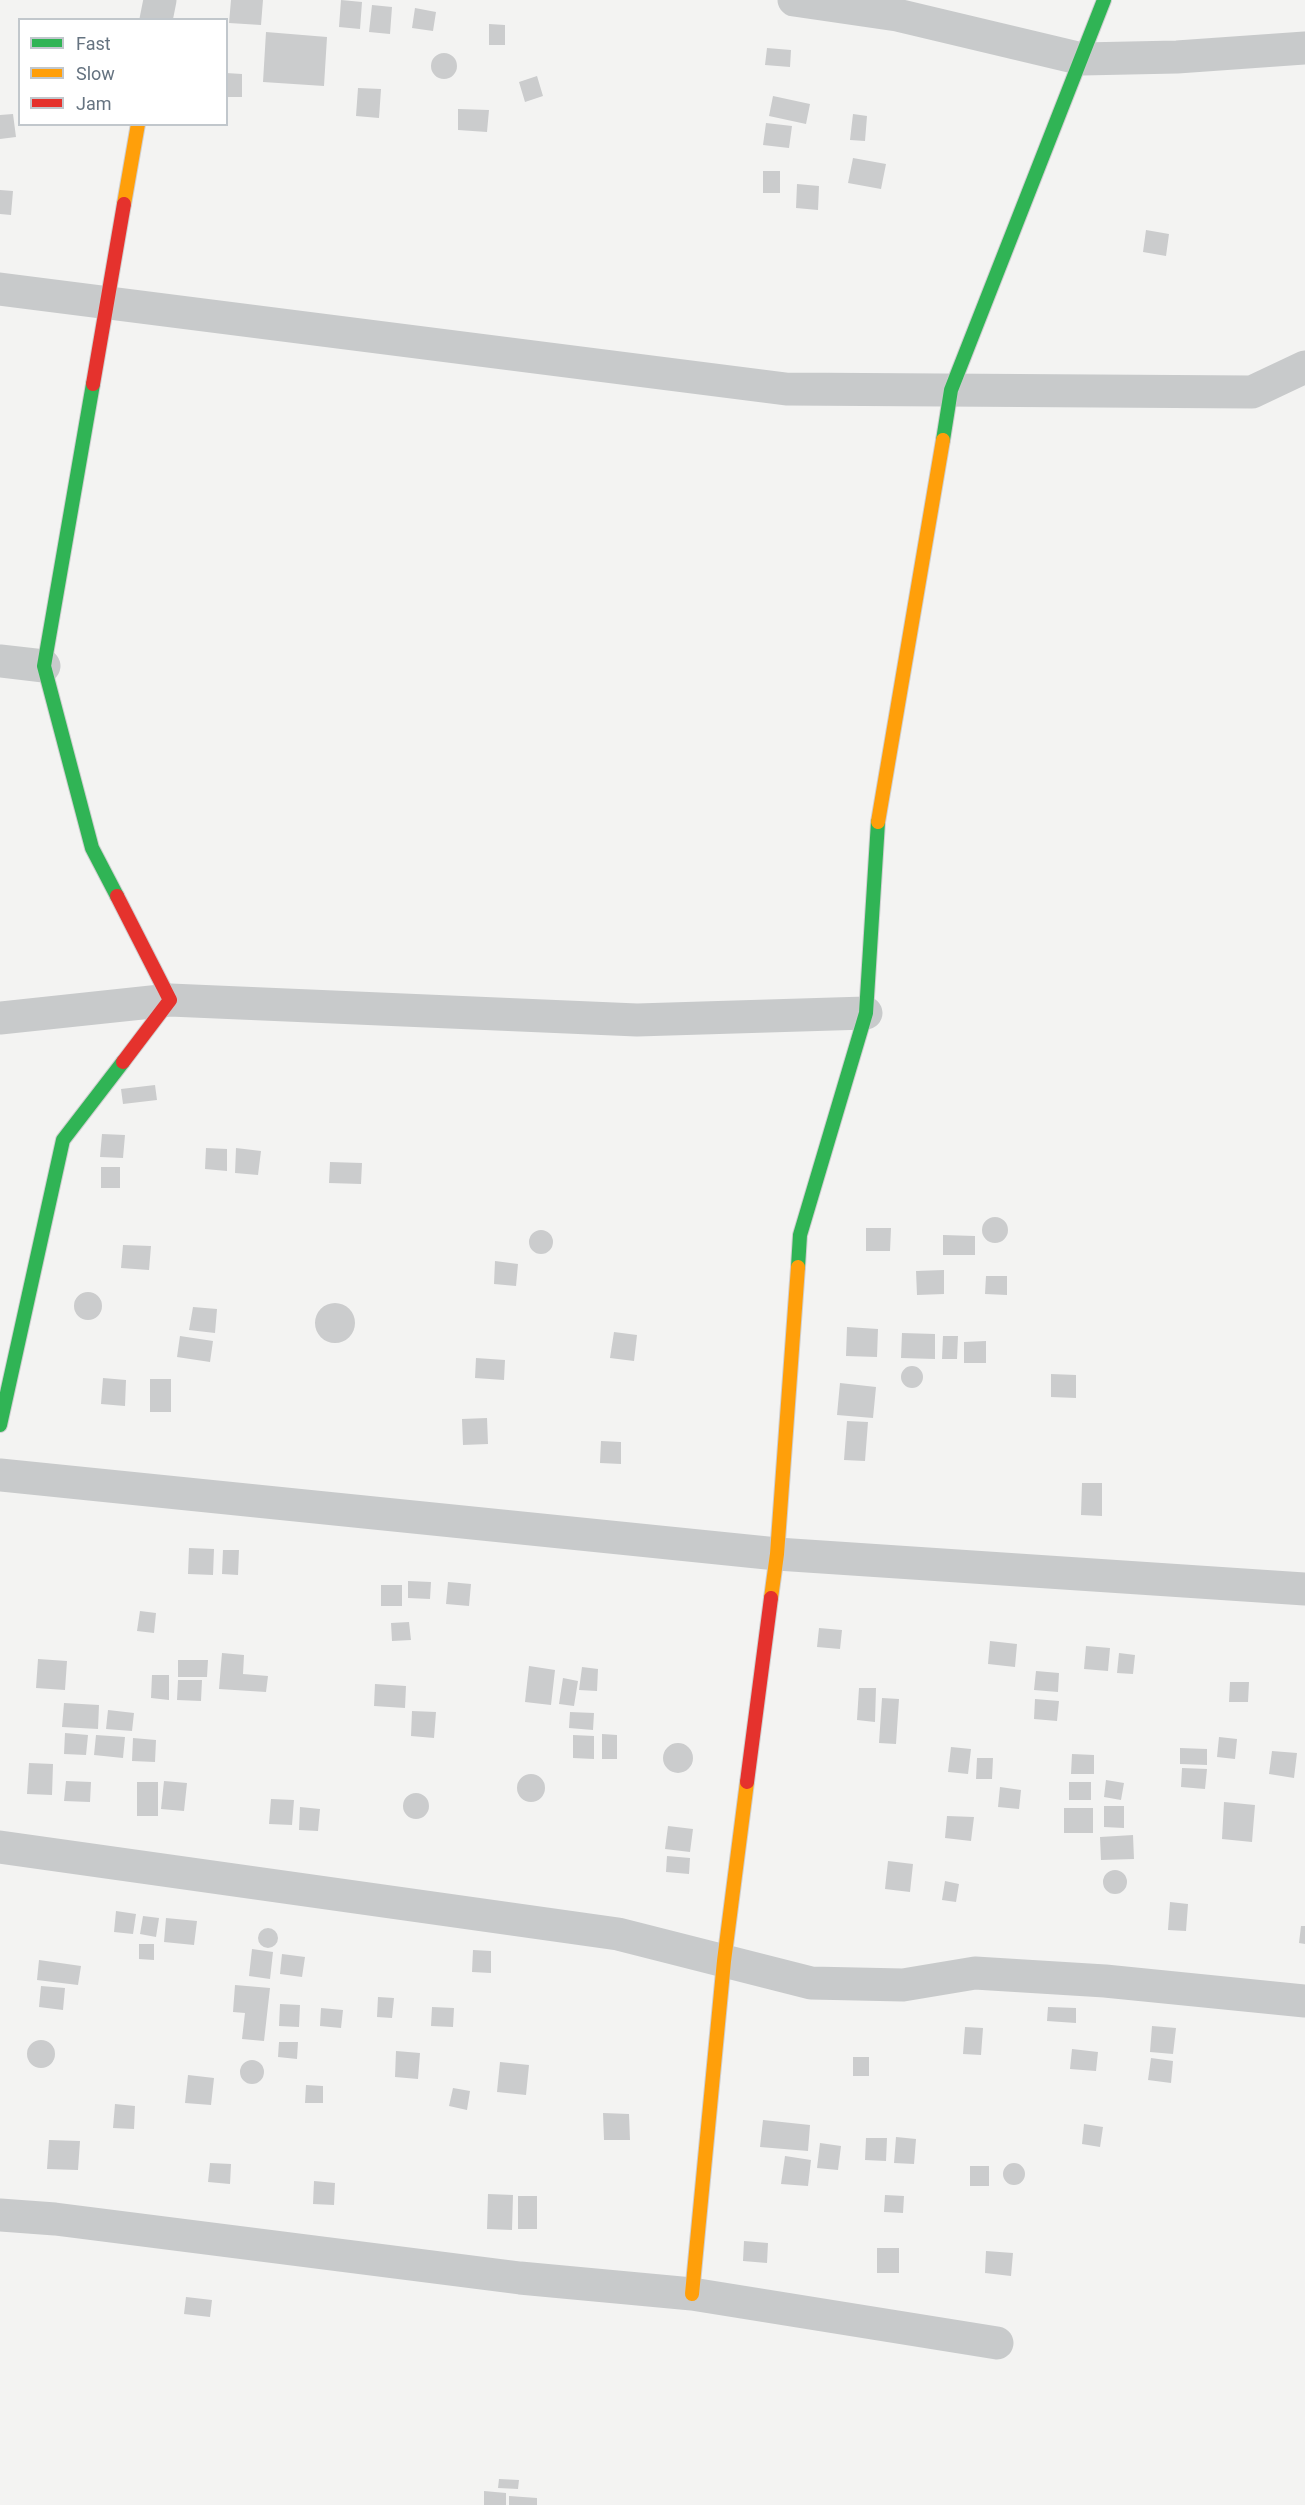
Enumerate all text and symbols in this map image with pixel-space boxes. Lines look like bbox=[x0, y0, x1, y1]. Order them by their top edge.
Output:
legend bbox=[18, 18, 228, 126]
text: Fast bbox=[76, 33, 111, 54]
text: Slow bbox=[76, 63, 115, 84]
text: Jam bbox=[76, 93, 112, 114]

